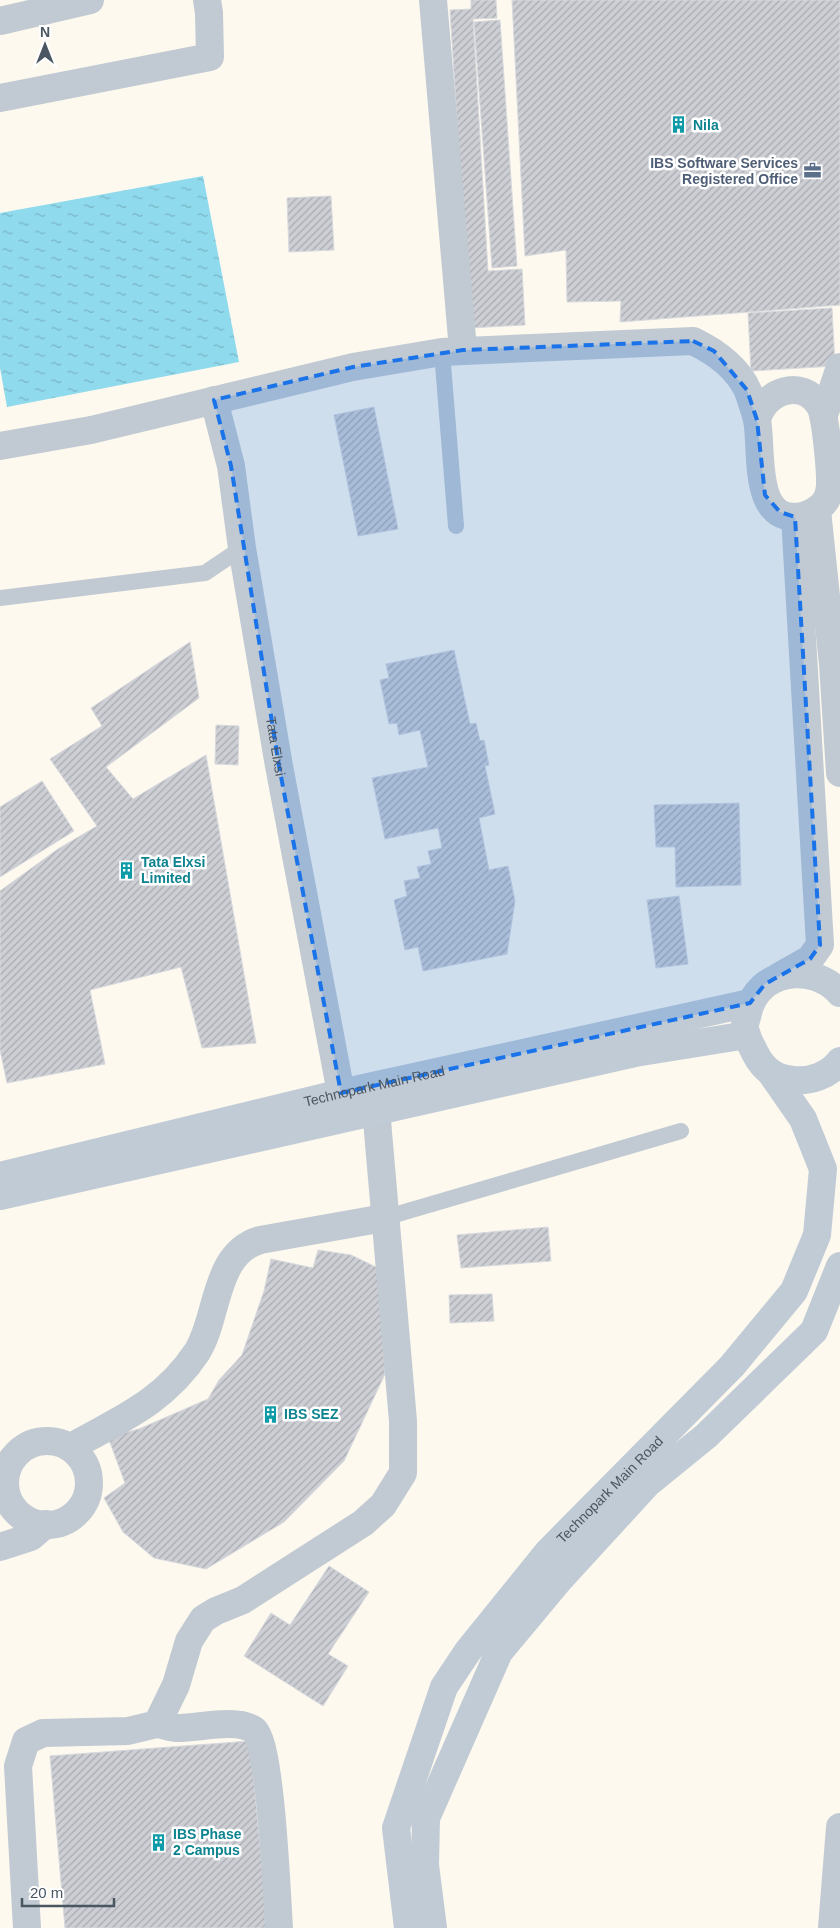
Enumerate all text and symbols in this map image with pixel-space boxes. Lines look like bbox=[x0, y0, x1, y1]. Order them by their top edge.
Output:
north arrow bbox=[20, 20, 70, 70]
text: N bbox=[40, 24, 50, 40]
building icon: Nila bbox=[669, 115, 689, 135]
place label: Nila bbox=[693, 117, 719, 133]
place label: IBS Software Services Registered Office bbox=[650, 155, 798, 187]
office icon: IBS Software Services Registered Office bbox=[802, 161, 822, 181]
street label: Tata Elxsi bbox=[263, 715, 289, 777]
place label: Tata Elxsi Limited bbox=[141, 854, 205, 886]
building icon: Tata Elxsi Limited bbox=[117, 860, 137, 880]
street label: Technopark Main Road bbox=[302, 1062, 446, 1110]
building icon: IBS SEZ bbox=[260, 1404, 280, 1424]
place label: IBS SEZ bbox=[284, 1406, 339, 1422]
street label: Technopark Main Road bbox=[553, 1433, 666, 1546]
place label: IBS Phase 2 Campus bbox=[173, 1826, 242, 1858]
building icon: IBS Phase 2 Campus bbox=[149, 1832, 169, 1852]
scale bar bbox=[22, 1876, 115, 1908]
text: 20 m bbox=[30, 1884, 63, 1901]

